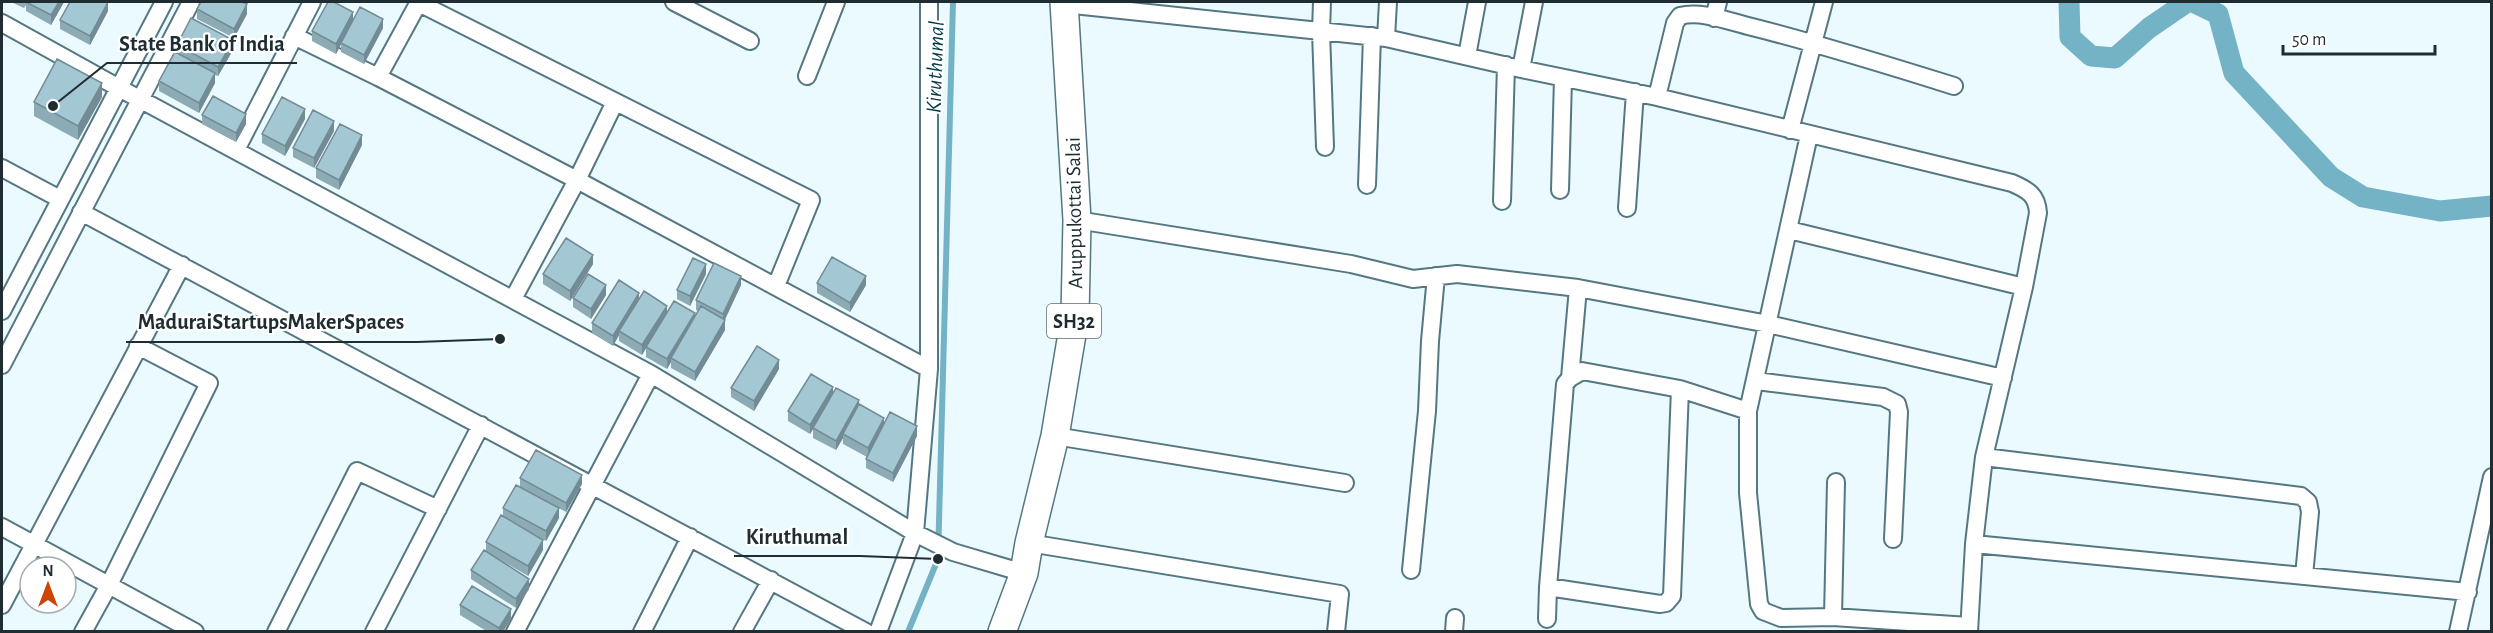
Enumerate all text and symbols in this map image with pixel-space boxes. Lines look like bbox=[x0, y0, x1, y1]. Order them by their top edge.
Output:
scale bar bbox=[2283, 18, 2434, 56]
water label: Kiruthumal bbox=[922, 20, 948, 114]
callout: State Bank of India bbox=[107, 23, 297, 63]
text: 50 m bbox=[2292, 31, 2326, 49]
text: State Bank of India bbox=[119, 33, 285, 55]
street label: Aruppukottai Salai bbox=[1063, 137, 1086, 289]
callout: MaduraiStartupsMakerSpaces bbox=[126, 302, 417, 342]
road number: SH32 bbox=[1047, 304, 1101, 338]
text: MaduraiStartupsMakerSpaces bbox=[138, 311, 404, 333]
callout: Kiruthumal bbox=[734, 516, 860, 556]
text: Kiruthumal bbox=[746, 526, 848, 548]
north arrow bbox=[18, 555, 78, 615]
text: N bbox=[42, 563, 54, 579]

